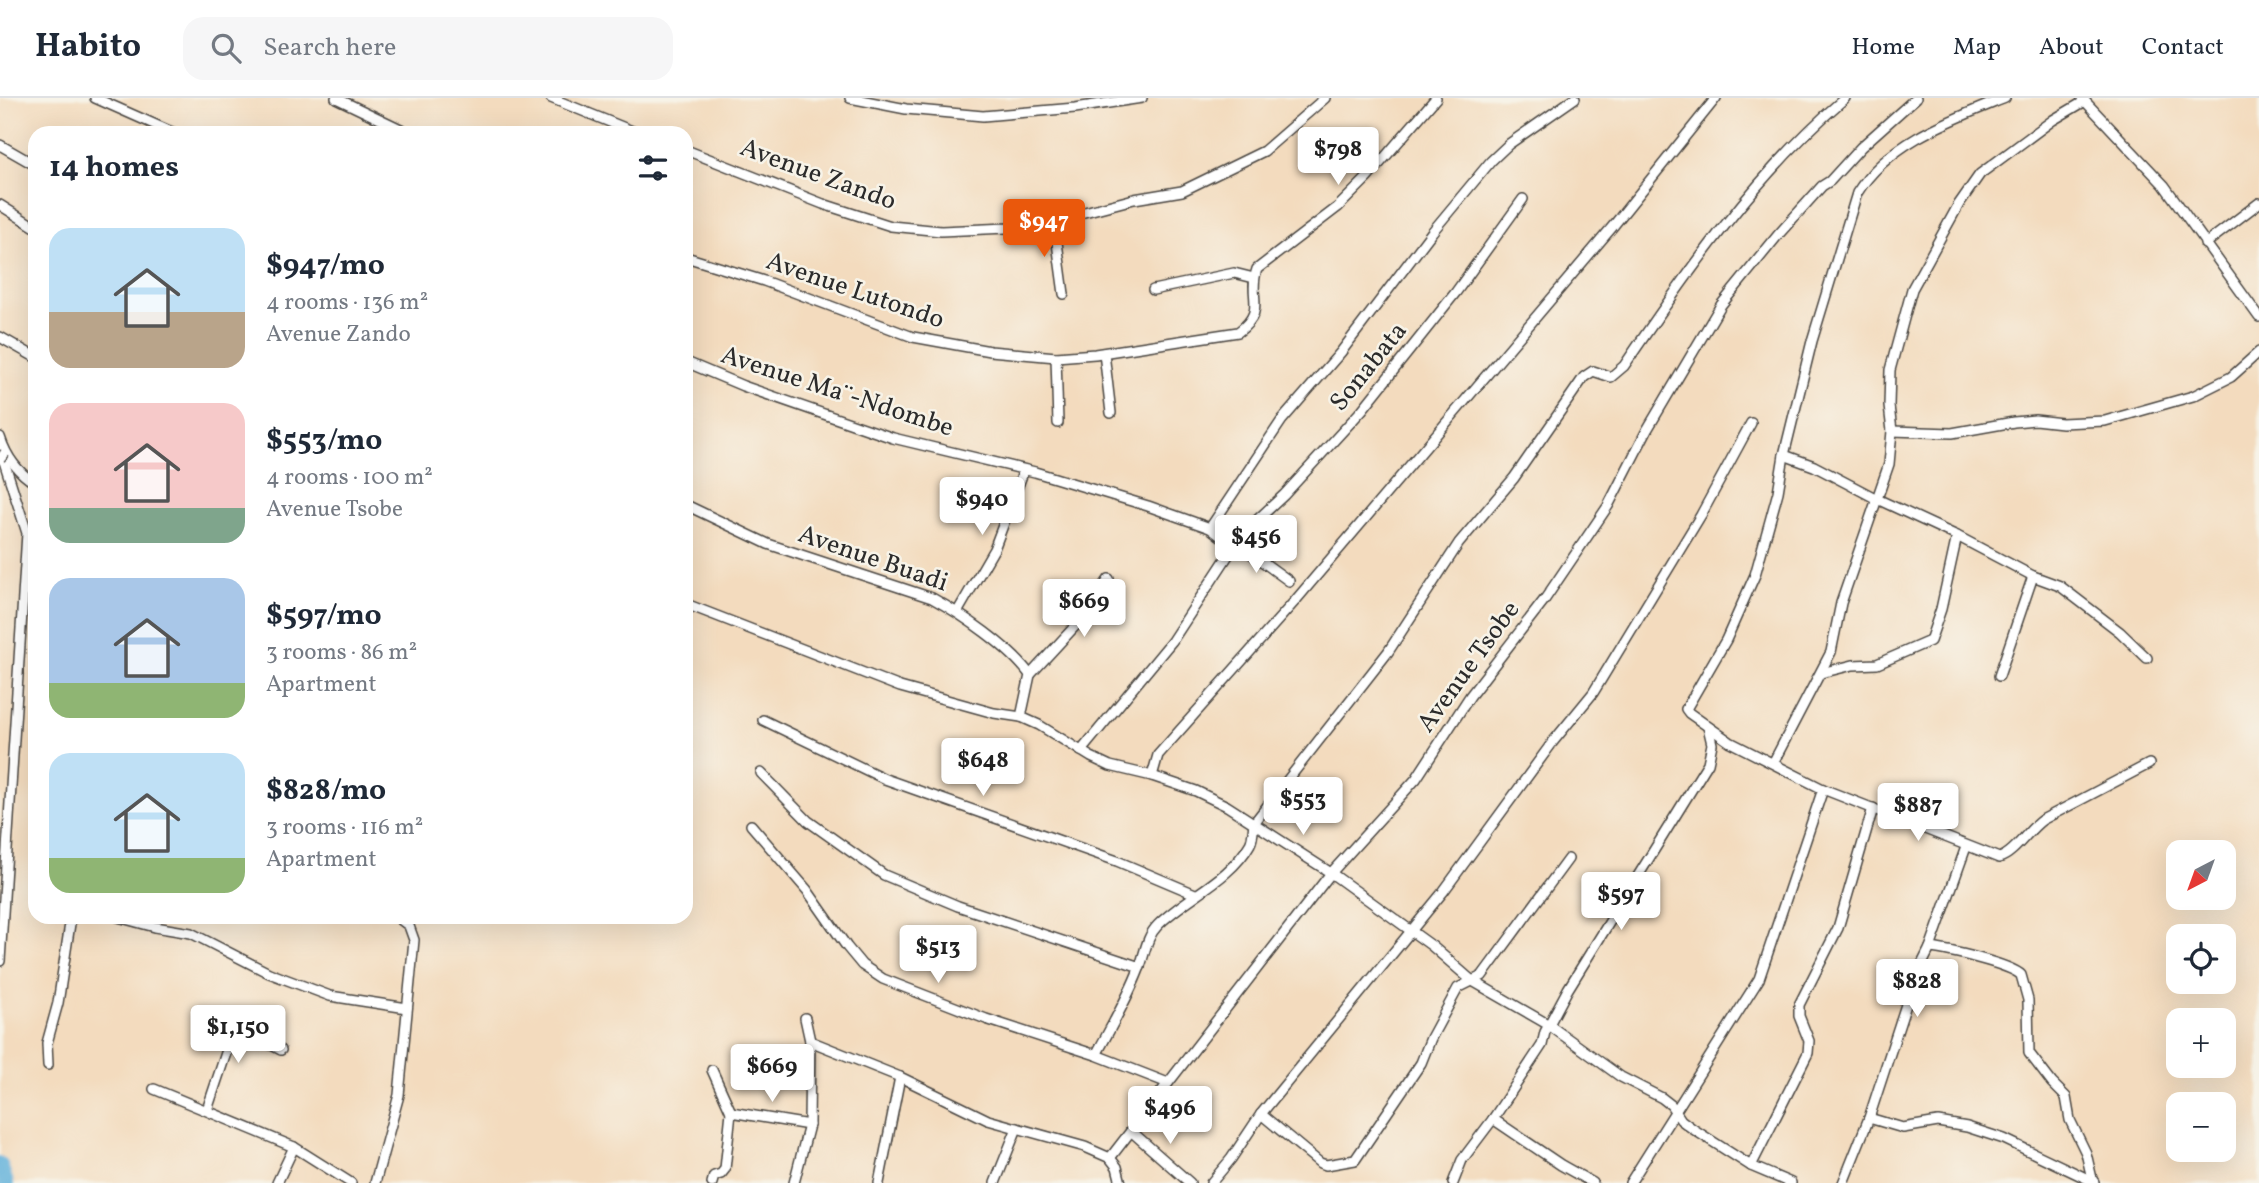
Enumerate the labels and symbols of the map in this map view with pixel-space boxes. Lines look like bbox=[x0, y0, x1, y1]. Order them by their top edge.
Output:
pin: $798 bbox=[1297, 127, 1379, 187]
street label: Avenue Zando bbox=[735, 130, 901, 220]
pin: $947 bbox=[1003, 200, 1085, 259]
street label: Avenue Lutondo bbox=[761, 244, 949, 338]
street label: Sonabata bbox=[1322, 315, 1416, 419]
street label: Avenue Ma¨-Ndombe bbox=[716, 337, 958, 447]
pin: $940 bbox=[941, 478, 1023, 537]
street label: Avenue Buadi bbox=[793, 516, 953, 602]
pin: $456 bbox=[1215, 516, 1297, 575]
pin: $669 bbox=[1043, 580, 1125, 639]
street label: Avenue Tsobe bbox=[1409, 594, 1529, 740]
pin: $648 bbox=[942, 738, 1024, 798]
pin: $553 bbox=[1262, 778, 1344, 837]
pin: $887 bbox=[1877, 784, 1959, 843]
north arrow bbox=[2166, 840, 2236, 910]
pin: $597 bbox=[1580, 872, 1662, 932]
pin: $513 bbox=[897, 926, 979, 985]
pin: $828 bbox=[1876, 960, 1958, 1019]
pin: $1,150 bbox=[181, 1006, 295, 1065]
pin: $669 bbox=[731, 1044, 813, 1104]
pin: $496 bbox=[1129, 1086, 1211, 1146]

